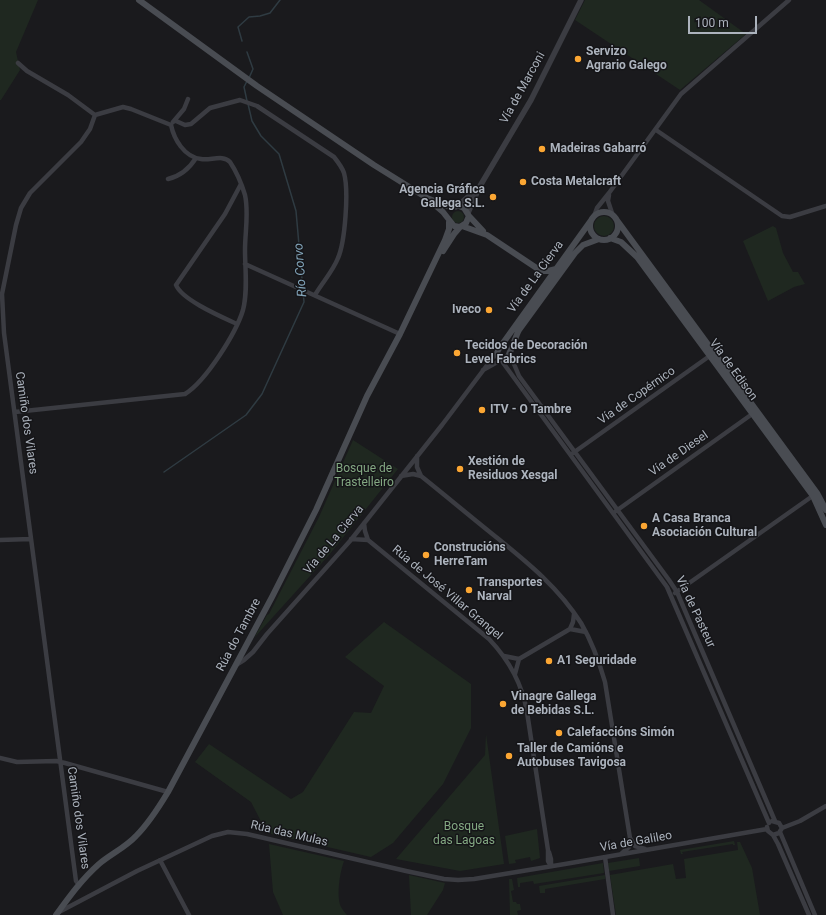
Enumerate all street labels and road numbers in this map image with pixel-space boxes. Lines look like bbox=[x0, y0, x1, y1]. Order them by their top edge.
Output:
street label: Vía de Marconi bbox=[497, 50, 549, 126]
street label: Vía de La Cierva bbox=[505, 238, 567, 316]
street label: Vía de Edison bbox=[706, 337, 760, 403]
street label: Vía de Copérnico bbox=[596, 364, 678, 428]
street label: Camiño dos Vilares bbox=[12, 371, 40, 475]
street label: Vía de Diesel bbox=[647, 428, 711, 480]
street label: Vía de La Cierva bbox=[301, 503, 367, 577]
street label: Rúa de José Villar Grangel bbox=[389, 543, 505, 643]
street label: Vía de Pasteur bbox=[672, 574, 718, 650]
street label: Rúa do Tambre bbox=[214, 596, 264, 674]
street label: Camiño dos Vilares bbox=[64, 766, 92, 870]
street label: Rúa das Mulas bbox=[249, 818, 329, 850]
street label: Vía de Galileo bbox=[599, 829, 673, 855]

